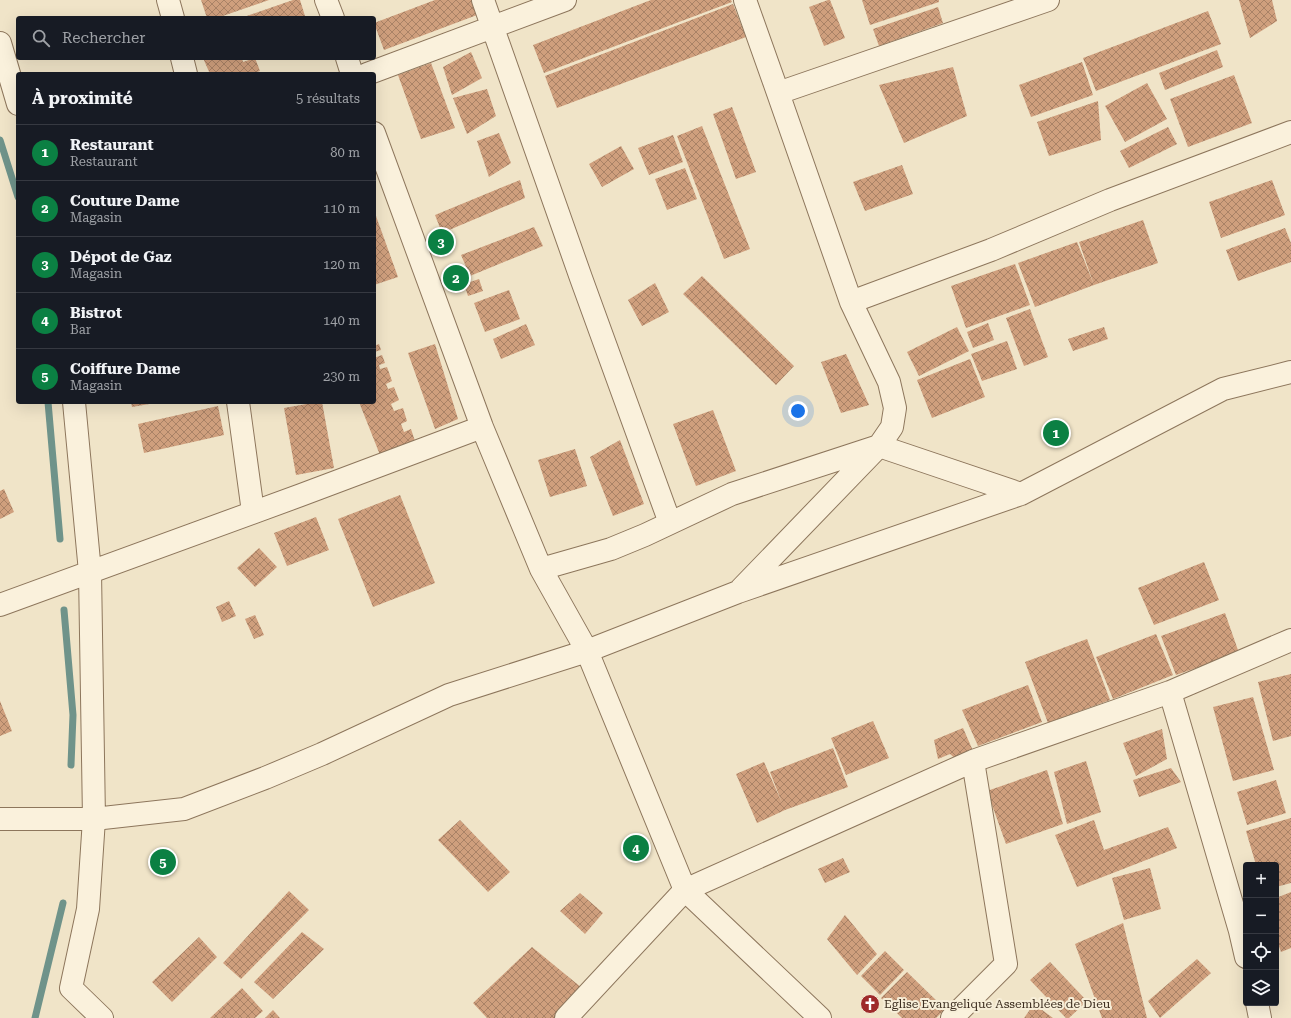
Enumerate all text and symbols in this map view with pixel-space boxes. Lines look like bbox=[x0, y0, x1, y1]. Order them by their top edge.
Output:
search box bbox=[16, 16, 376, 60]
icon: search bbox=[30, 27, 52, 49]
text: Rechercher bbox=[62, 29, 145, 47]
text: À proximité bbox=[32, 88, 133, 108]
text: 5 résultats bbox=[296, 91, 360, 106]
text: Restaurant bbox=[70, 136, 154, 154]
text: 1 bbox=[41, 145, 49, 160]
text: 80 m bbox=[330, 145, 360, 160]
text: Restaurant bbox=[70, 154, 138, 169]
text: Couture Dame bbox=[70, 192, 180, 210]
text: 2 bbox=[41, 201, 49, 216]
text: 110 m bbox=[323, 201, 360, 216]
text: Magasin bbox=[70, 210, 122, 225]
pin: 3 bbox=[428, 227, 454, 257]
text: Dépot de Gaz bbox=[70, 248, 172, 266]
text: 3 bbox=[41, 257, 49, 272]
text: 120 m bbox=[323, 257, 360, 272]
pin: 2 bbox=[443, 263, 469, 293]
text: Magasin bbox=[70, 266, 122, 281]
text: Bistrot bbox=[70, 304, 122, 322]
text: 4 bbox=[41, 313, 49, 328]
text: 140 m bbox=[323, 313, 360, 328]
text: Bar bbox=[70, 322, 91, 337]
text: Coiffure Dame bbox=[70, 360, 180, 378]
text: 5 bbox=[41, 369, 49, 384]
text: 230 m bbox=[323, 369, 360, 384]
text: Magasin bbox=[70, 378, 122, 393]
your location bbox=[788, 401, 808, 421]
pin: 1 bbox=[1043, 418, 1069, 448]
pin: 4 bbox=[623, 833, 649, 863]
pin: 5 bbox=[150, 847, 176, 877]
map controls bbox=[1243, 862, 1279, 1006]
button: + bbox=[1243, 862, 1279, 898]
button: − bbox=[1243, 898, 1279, 934]
button: locate bbox=[1243, 934, 1279, 970]
button: layers bbox=[1243, 970, 1279, 1006]
church icon: Eglise Evangelique Assemblées de Dieu bbox=[859, 993, 881, 1015]
place label: Eglise Evangelique Assemblées de Dieu bbox=[884, 997, 1111, 1011]

